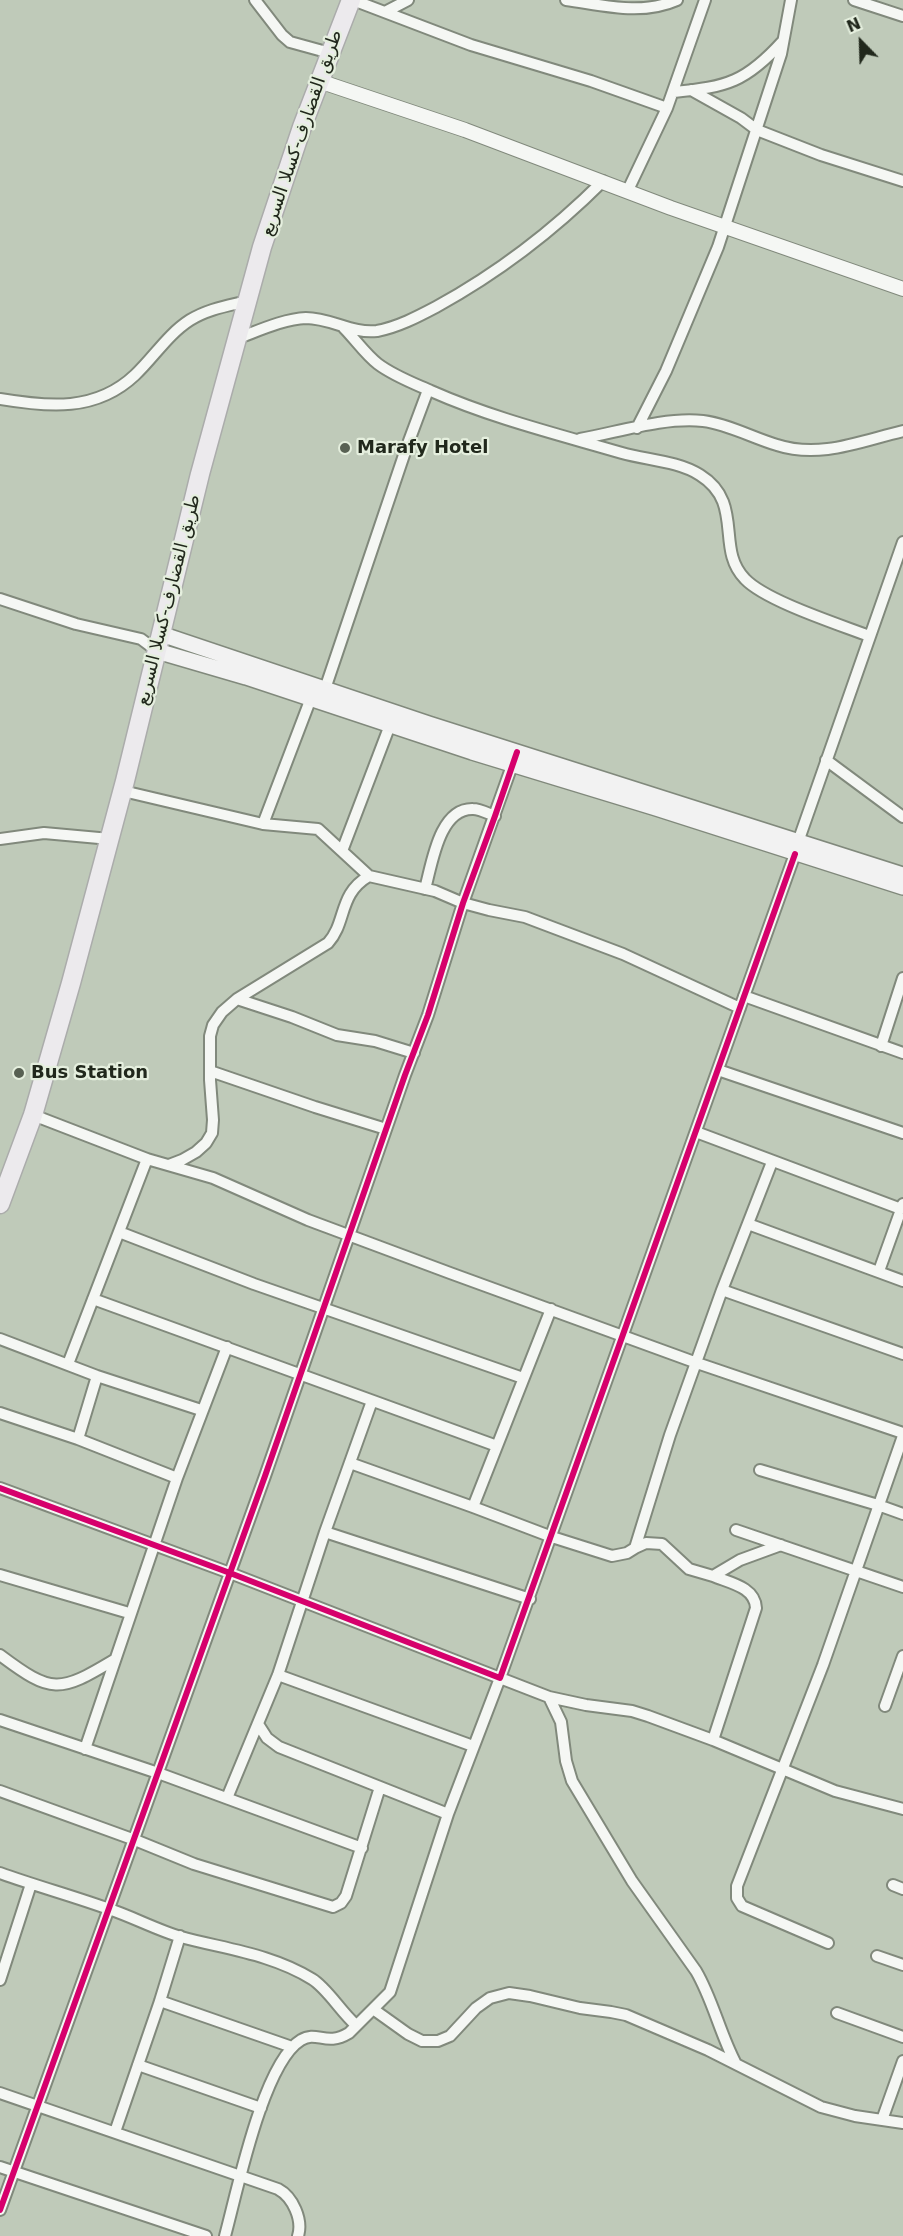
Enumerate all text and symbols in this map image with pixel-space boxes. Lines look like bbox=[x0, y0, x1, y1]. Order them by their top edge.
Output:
north arrow bbox=[831, 12, 891, 72]
text: N bbox=[844, 14, 864, 36]
street label: طريق القضارف-كسلا السريع bbox=[257, 27, 347, 239]
place label: Marafy Hotel bbox=[357, 437, 488, 459]
marker: Marafy Hotel bbox=[338, 441, 352, 455]
street label: طريق القضارف-كسلا السريع bbox=[132, 492, 206, 708]
place label: Bus Station bbox=[31, 1062, 148, 1084]
marker: Bus Station bbox=[12, 1066, 26, 1080]

